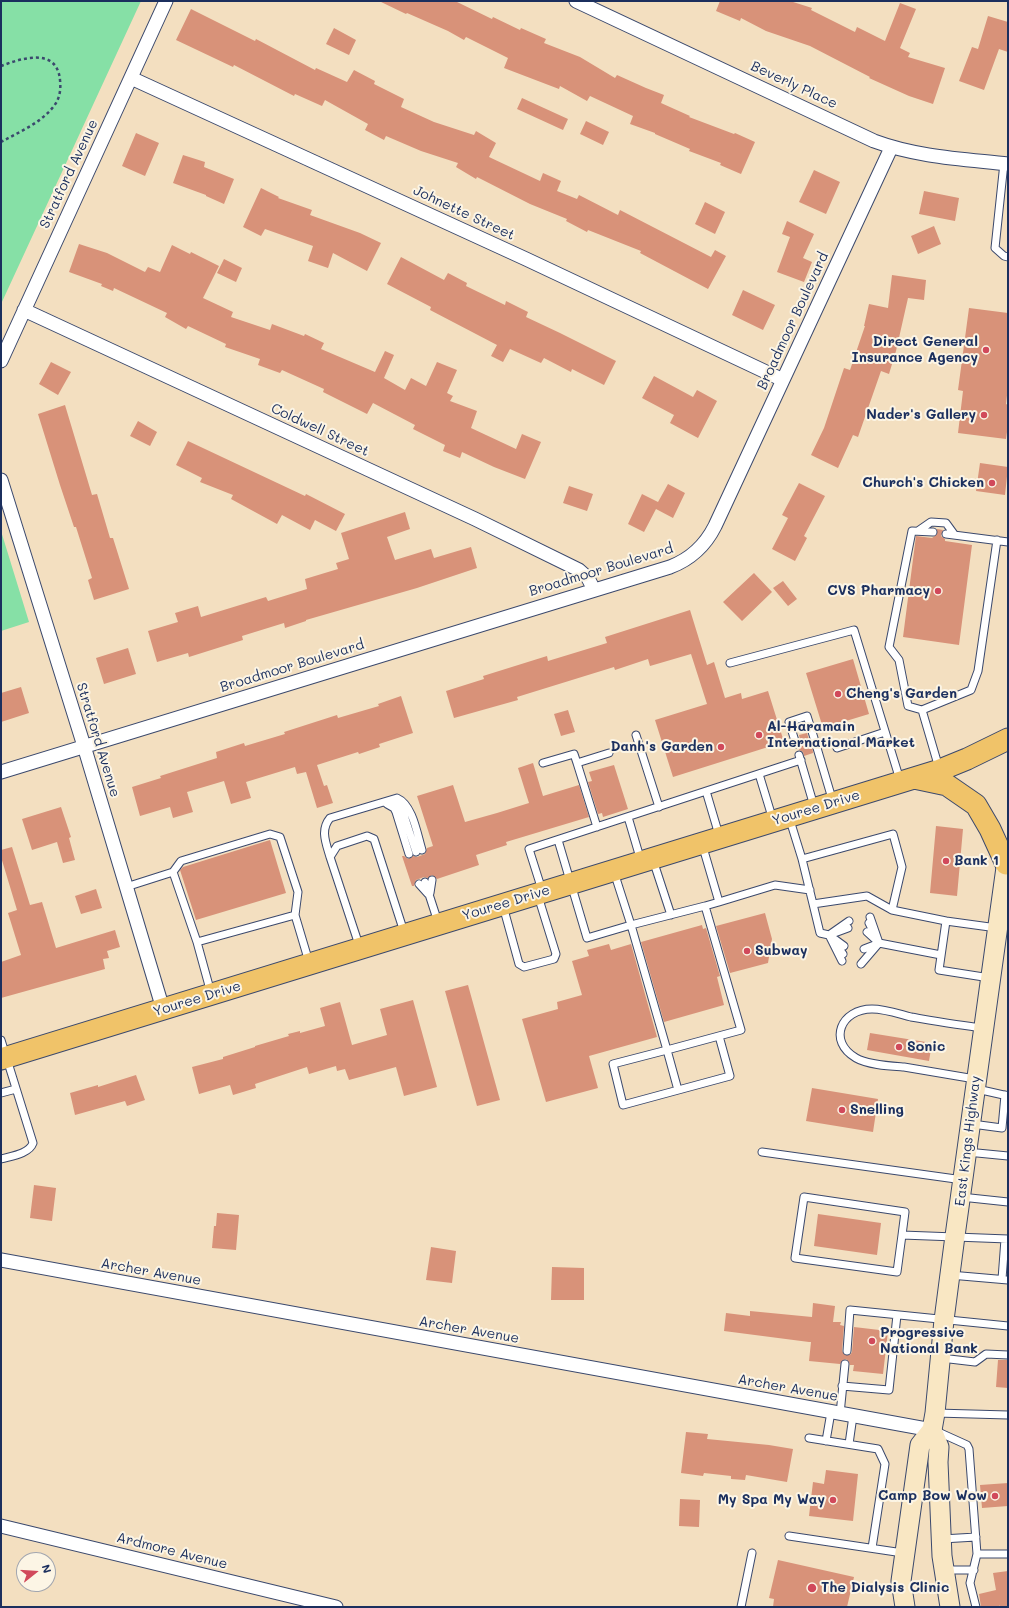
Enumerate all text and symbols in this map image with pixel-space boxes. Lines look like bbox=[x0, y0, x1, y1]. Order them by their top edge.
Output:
street label: Beverly Place bbox=[748, 58, 840, 112]
street label: Stratford Avenue bbox=[36, 117, 102, 231]
street label: Johnette Street bbox=[410, 182, 518, 244]
street label: Broadmoor Boulevard bbox=[754, 250, 832, 392]
place label: Direct General Insurance Agency bbox=[852, 334, 978, 366]
marker: Direct General Insurance Agency bbox=[981, 345, 991, 355]
street label: Coldwell Street bbox=[268, 400, 372, 460]
place label: Nader's Gallery bbox=[866, 407, 976, 423]
marker: Nader's Gallery bbox=[979, 410, 989, 420]
place label: Church's Chicken bbox=[862, 475, 984, 491]
marker: Church's Chicken bbox=[987, 478, 997, 488]
street label: Broadmoor Boulevard bbox=[527, 540, 675, 600]
place label: CVS Pharmacy bbox=[827, 583, 930, 599]
marker: CVS Pharmacy bbox=[933, 586, 943, 596]
street label: Broadmoor Boulevard bbox=[218, 636, 366, 696]
street label: Stratford Avenue bbox=[73, 681, 123, 799]
place label: Cheng's Garden bbox=[846, 686, 957, 702]
marker: Cheng's Garden bbox=[833, 689, 843, 699]
place label: Al-Haramain International Market bbox=[767, 719, 915, 752]
marker: Al-Haramain International Market bbox=[754, 730, 764, 740]
place label: Danh's Garden bbox=[610, 739, 713, 755]
marker: Danh's Garden bbox=[716, 742, 726, 752]
street label: Youree Drive bbox=[770, 787, 862, 829]
place label: Bank 1 bbox=[954, 853, 999, 869]
marker: Bank 1 bbox=[941, 856, 951, 866]
street label: Youree Drive bbox=[460, 882, 552, 924]
place label: Subway bbox=[755, 943, 808, 959]
marker: Subway bbox=[742, 946, 752, 956]
street label: Youree Drive bbox=[151, 978, 243, 1020]
place label: Sonic bbox=[907, 1039, 945, 1055]
marker: Sonic bbox=[894, 1042, 904, 1052]
street label: East Kings Highway bbox=[952, 1075, 984, 1207]
place label: Snelling bbox=[850, 1102, 904, 1118]
marker: Snelling bbox=[837, 1105, 847, 1115]
street label: Archer Avenue bbox=[100, 1255, 202, 1289]
street label: Archer Avenue bbox=[418, 1313, 520, 1347]
place label: Progressive National Bank bbox=[880, 1325, 978, 1358]
marker: Progressive National Bank bbox=[867, 1336, 877, 1346]
street label: Archer Avenue bbox=[737, 1371, 839, 1405]
place label: Camp Bow Wow bbox=[878, 1488, 987, 1504]
marker: Camp Bow Wow bbox=[990, 1491, 1000, 1501]
place label: My Spa My Way bbox=[718, 1492, 825, 1508]
marker: My Spa My Way bbox=[828, 1495, 838, 1505]
street label: Ardmore Avenue bbox=[115, 1529, 229, 1573]
north arrow bbox=[16, 1552, 56, 1592]
text: N bbox=[39, 1562, 55, 1575]
place label: The Dialysis Clinic bbox=[821, 1580, 949, 1596]
marker: The Dialysis Clinic bbox=[806, 1582, 818, 1594]

